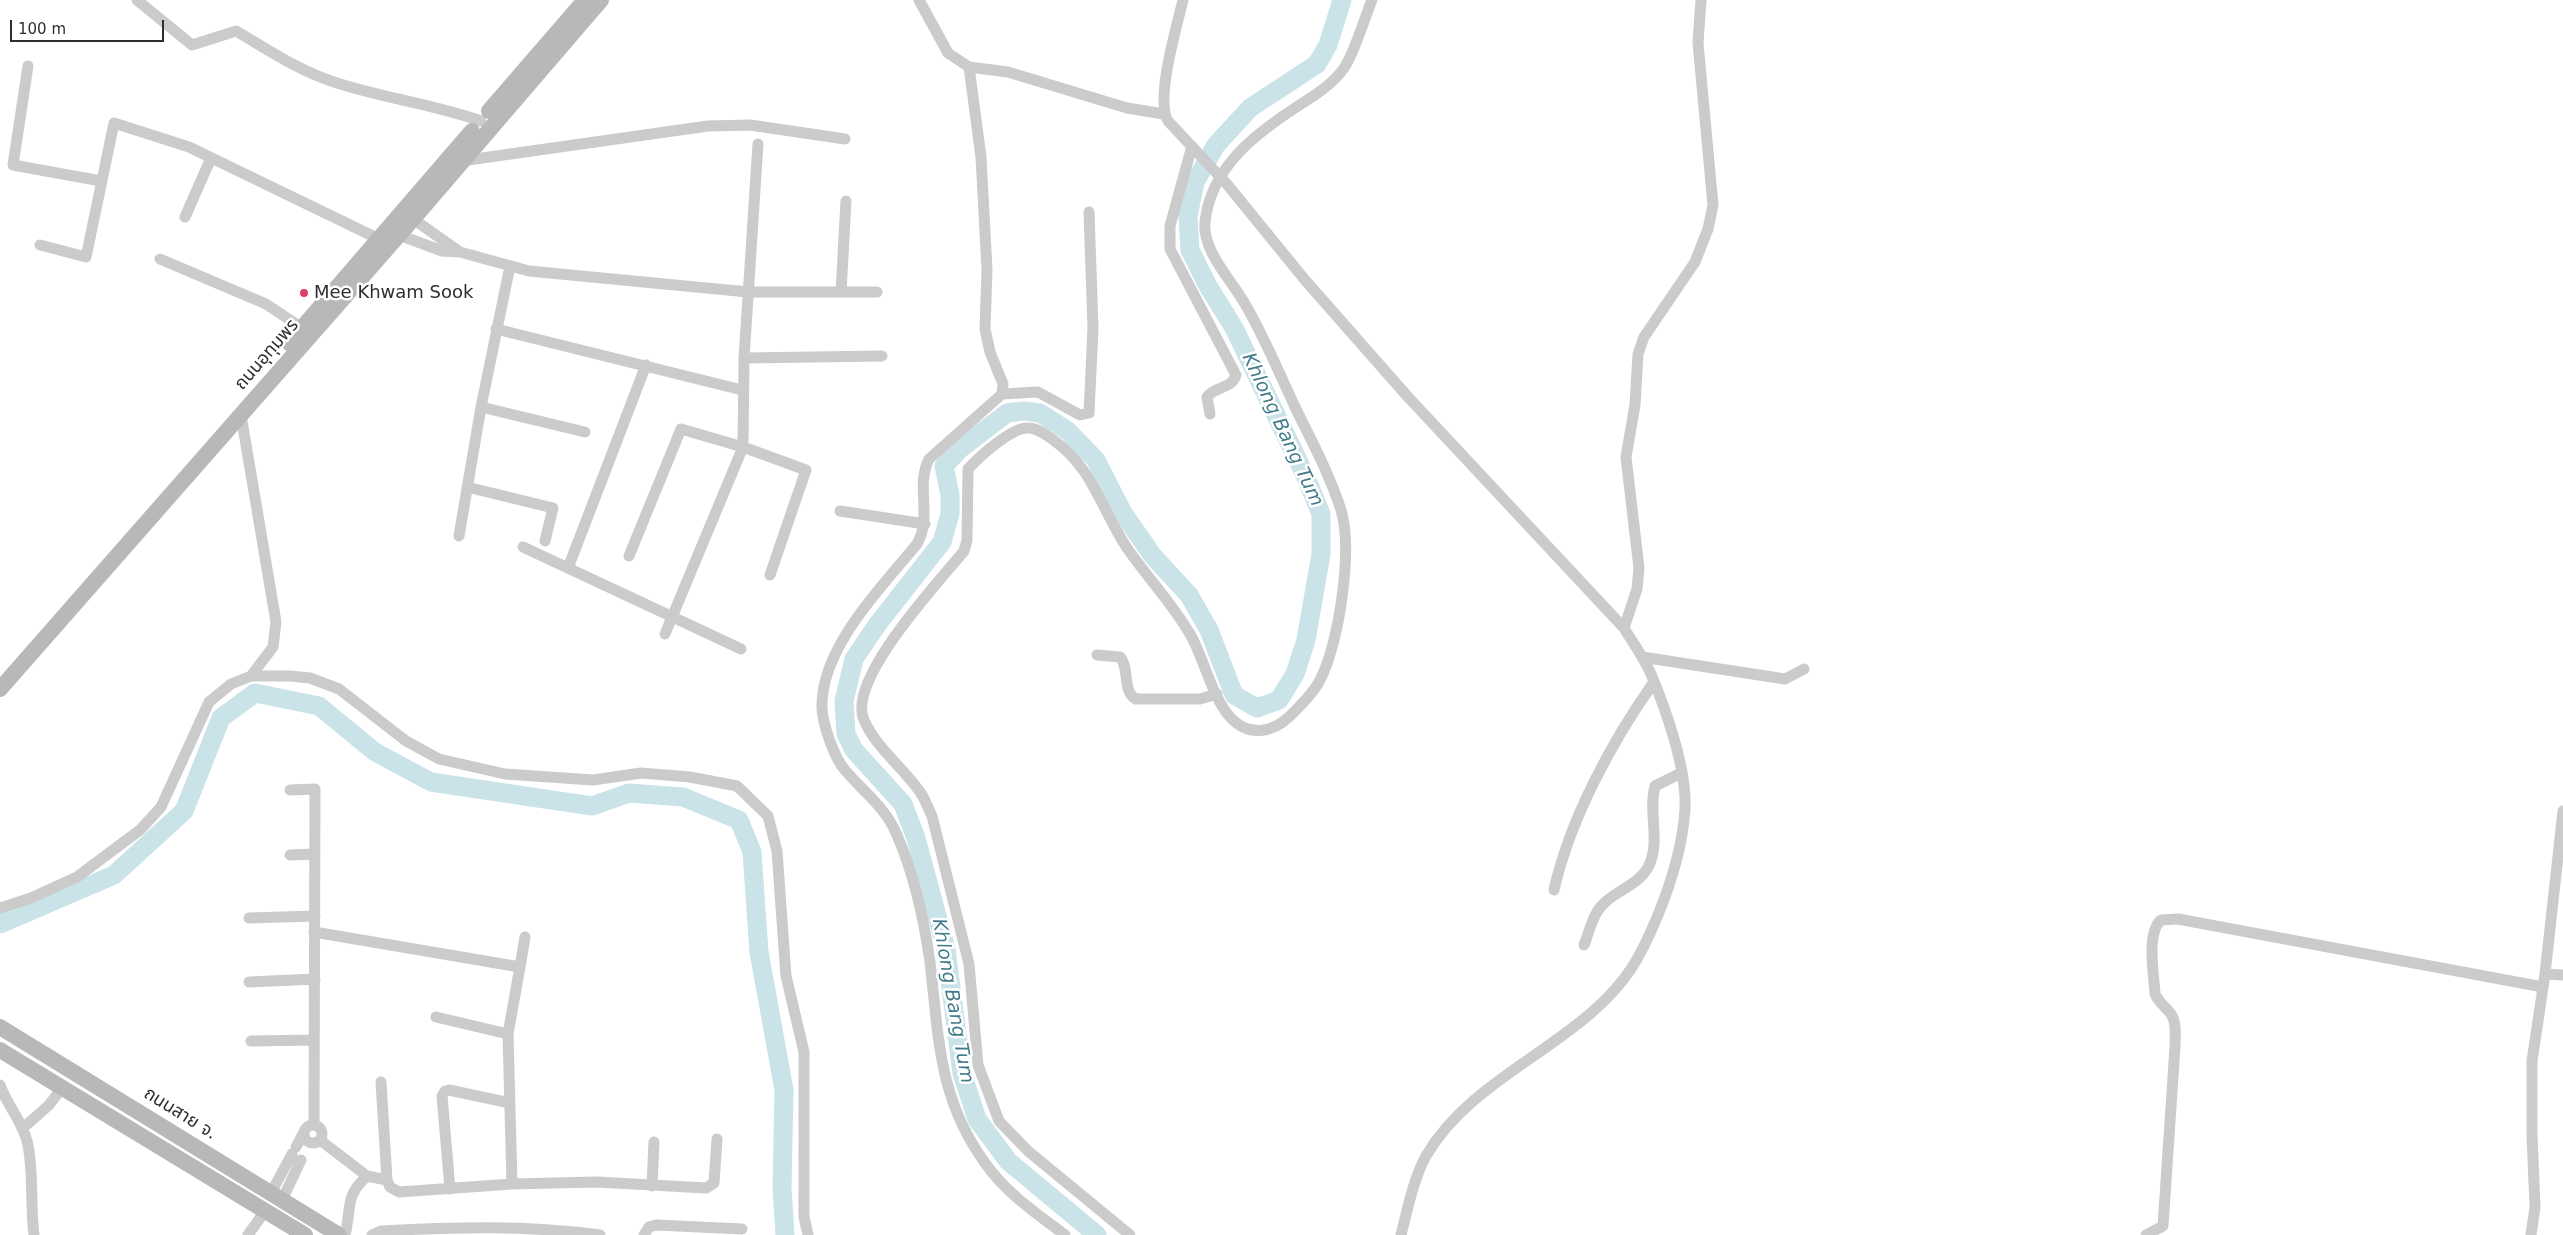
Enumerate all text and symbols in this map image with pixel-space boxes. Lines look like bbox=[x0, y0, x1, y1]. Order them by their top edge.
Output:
scale bar bbox=[12, 10, 166, 42]
text: 100 m bbox=[18, 20, 66, 38]
place label: Mee Khwam Sook bbox=[314, 282, 473, 304]
marker: Mee Khwam Sook bbox=[298, 287, 310, 299]
street label: ถนนอุทุมพร bbox=[230, 315, 304, 395]
water label: Khlong Bang Tum bbox=[1236, 350, 1328, 510]
water label: Khlong Bang Tum bbox=[926, 917, 978, 1085]
street label: ถนนสาย จ. bbox=[139, 1083, 221, 1145]

